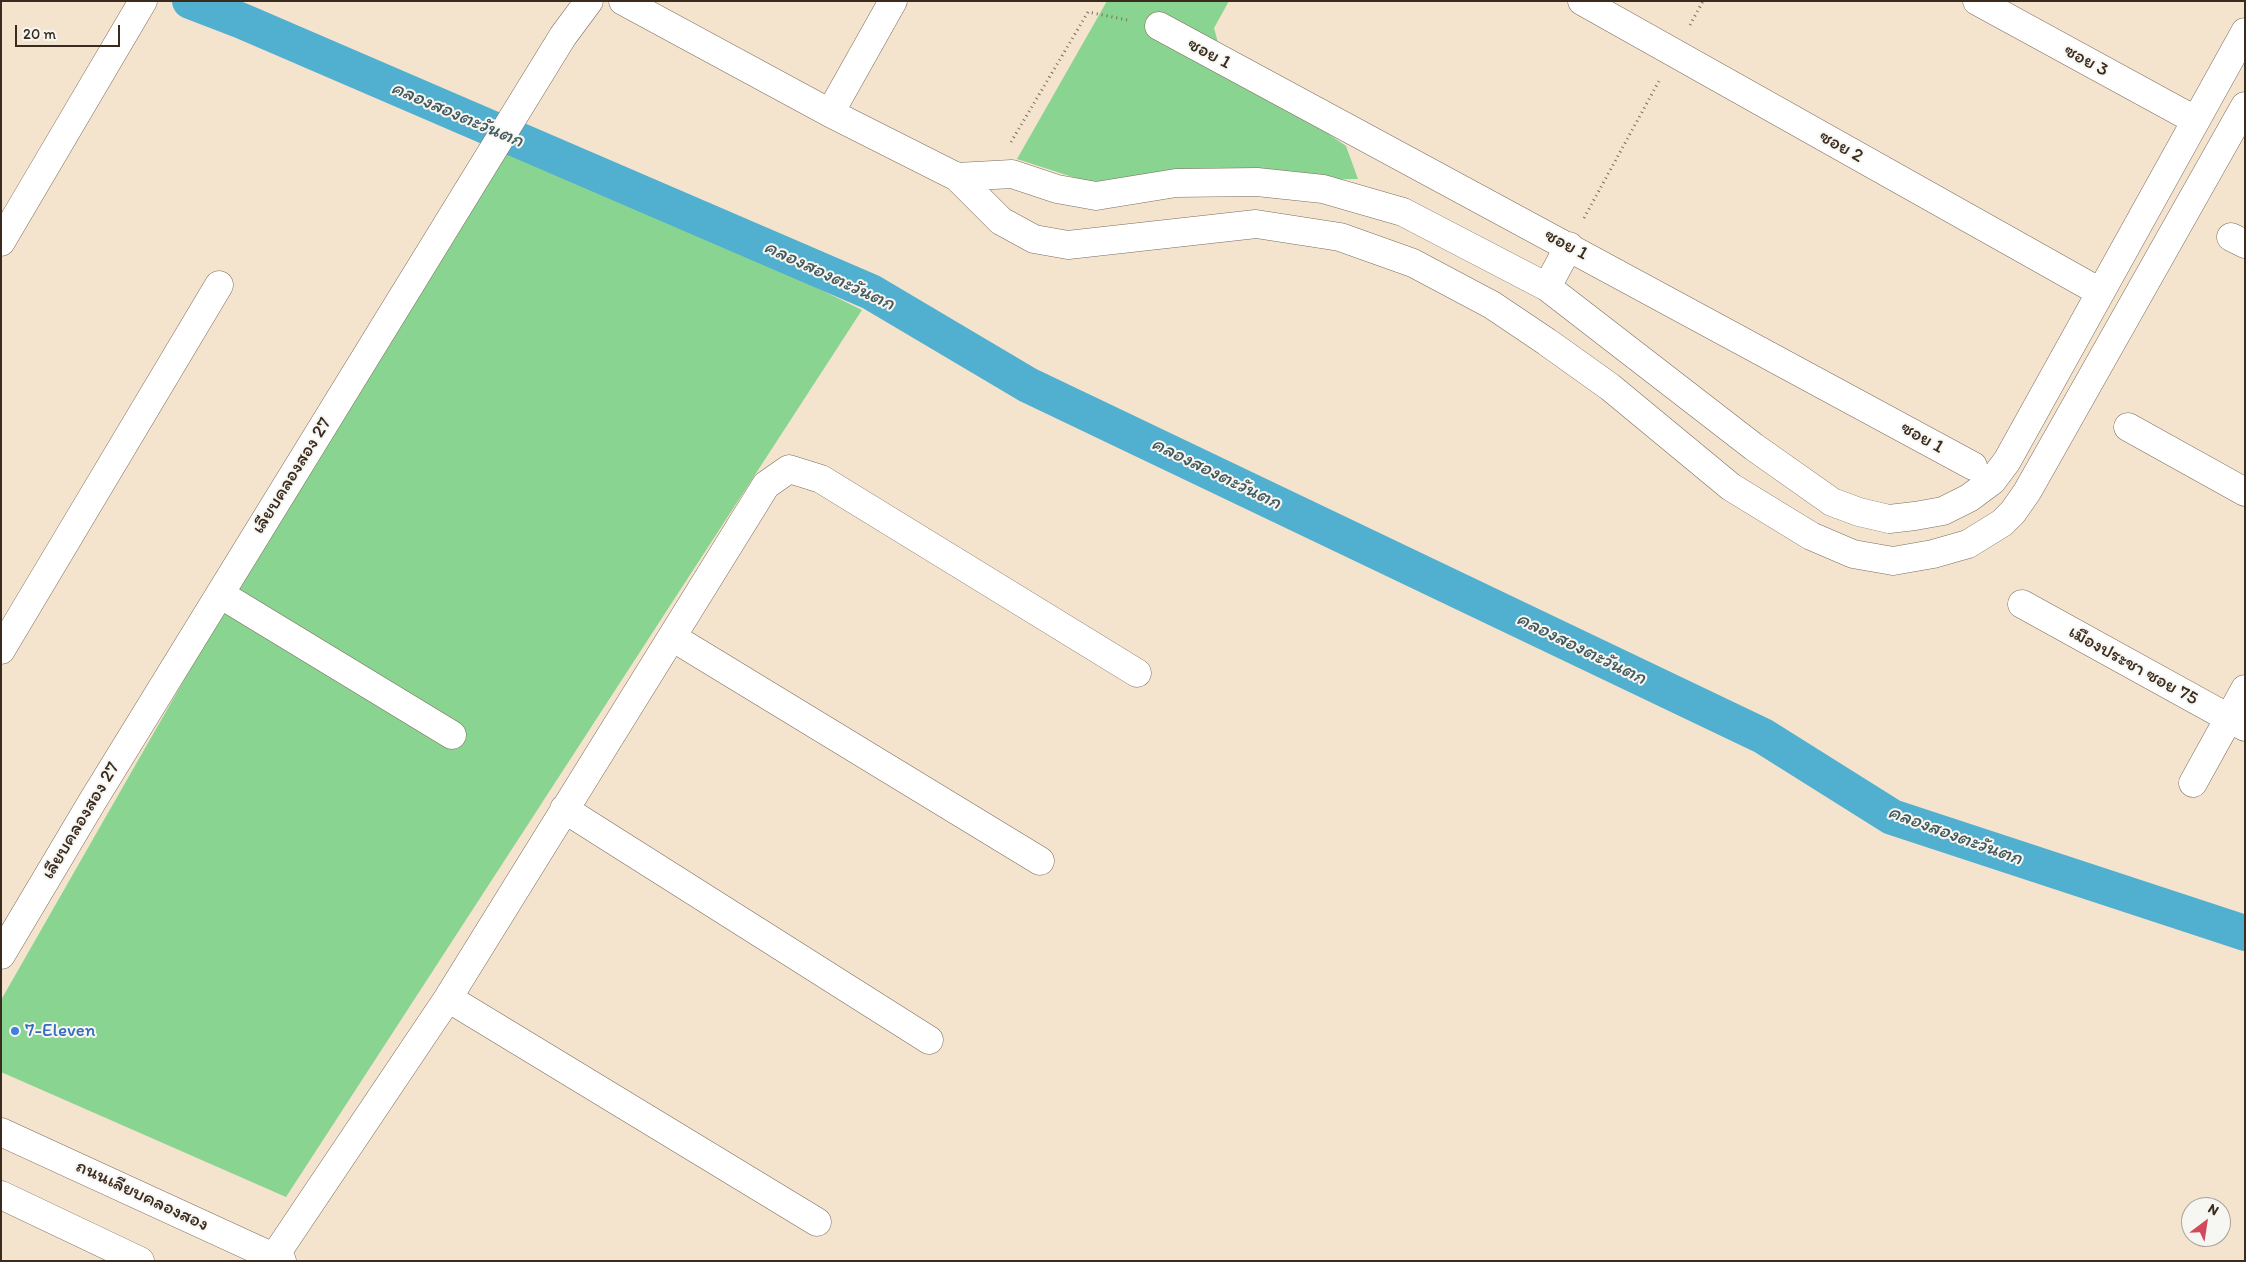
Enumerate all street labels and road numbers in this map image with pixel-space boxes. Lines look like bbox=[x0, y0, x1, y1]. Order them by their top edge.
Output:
street label: ซอย 1 bbox=[1183, 33, 1235, 75]
street label: ซอย 3 bbox=[2060, 40, 2112, 82]
street label: ซอย 2 bbox=[1815, 126, 1867, 168]
street label: ซอย 1 bbox=[1540, 224, 1592, 266]
street label: เลียบคลองสอง 27 bbox=[247, 414, 337, 538]
street label: ซอย 1 bbox=[1896, 417, 1948, 459]
street label: เมืองประชา ซอย 75 bbox=[2064, 621, 2202, 711]
street label: เลียบคลองสอง 27 bbox=[37, 758, 125, 884]
street label: ถนนเลียบคลองสอง bbox=[72, 1155, 212, 1237]

